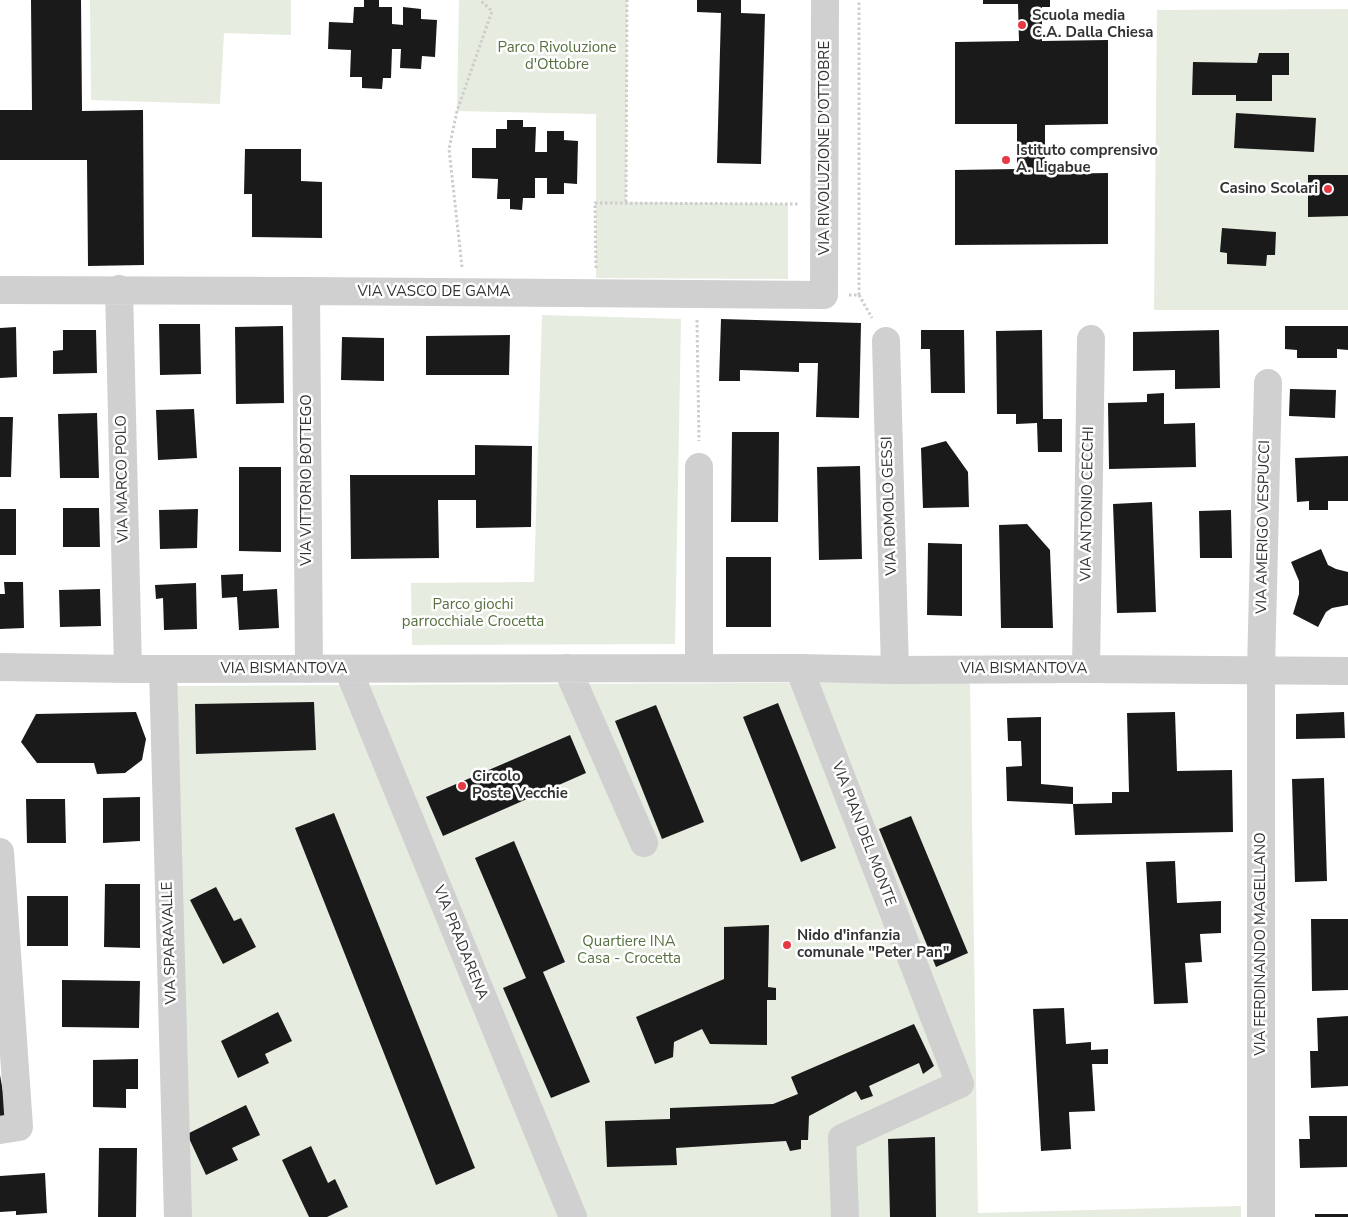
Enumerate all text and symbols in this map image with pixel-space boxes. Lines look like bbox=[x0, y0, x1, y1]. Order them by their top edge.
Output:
place label: Scuola media C.A. Dalla Chiesa bbox=[1032, 7, 1153, 42]
marker: Scuola media C.A. Dalla Chiesa bbox=[1016, 19, 1028, 31]
park label: Parco Rivoluzione d'Ottobre bbox=[498, 39, 616, 74]
street label: VIA RIVOLUZIONE D'OTTOBRE bbox=[816, 41, 834, 255]
place label: Istituto comprensivo A. Ligabue bbox=[1016, 142, 1158, 177]
marker: Istituto comprensivo A. Ligabue bbox=[1000, 154, 1012, 166]
place label: Casino Scolari bbox=[1220, 180, 1318, 198]
marker: Casino Scolari bbox=[1322, 183, 1334, 195]
street label: VIA VASCO DE GAMA bbox=[358, 283, 510, 301]
street label: VIA VITTORIO BOTTEGO bbox=[298, 394, 316, 566]
street label: VIA MARCO POLO bbox=[113, 415, 133, 543]
street label: VIA ANTONIO CECCHI bbox=[1078, 426, 1098, 582]
street label: VIA ROMOLO GESSI bbox=[879, 436, 901, 576]
street label: VIA AMERIGO VESPUCCI bbox=[1253, 440, 1275, 614]
park label: Parco giochi parrocchiale Crocetta bbox=[402, 596, 544, 631]
street label: VIA BISMANTOVA bbox=[220, 660, 348, 678]
street label: VIA BISMANTOVA bbox=[960, 660, 1088, 678]
street label: VIA PIAN DEL MONTE bbox=[827, 759, 899, 909]
place label: Circolo Poste Vecchie bbox=[472, 768, 568, 803]
marker: Circolo Poste Vecchie bbox=[456, 780, 468, 792]
street label: VIA FERDINANDO MAGELLANO bbox=[1252, 832, 1270, 1056]
street label: VIA SPARAVALLE bbox=[159, 881, 181, 1005]
street label: VIA PRADARENA bbox=[429, 883, 491, 1003]
place label: Nido d'infanzia comunale "Peter Pan" bbox=[797, 927, 949, 962]
park label: Quartiere INA Casa - Crocetta bbox=[577, 933, 681, 968]
marker: Nido d'infanzia comunale "Peter Pan" bbox=[781, 939, 793, 951]

